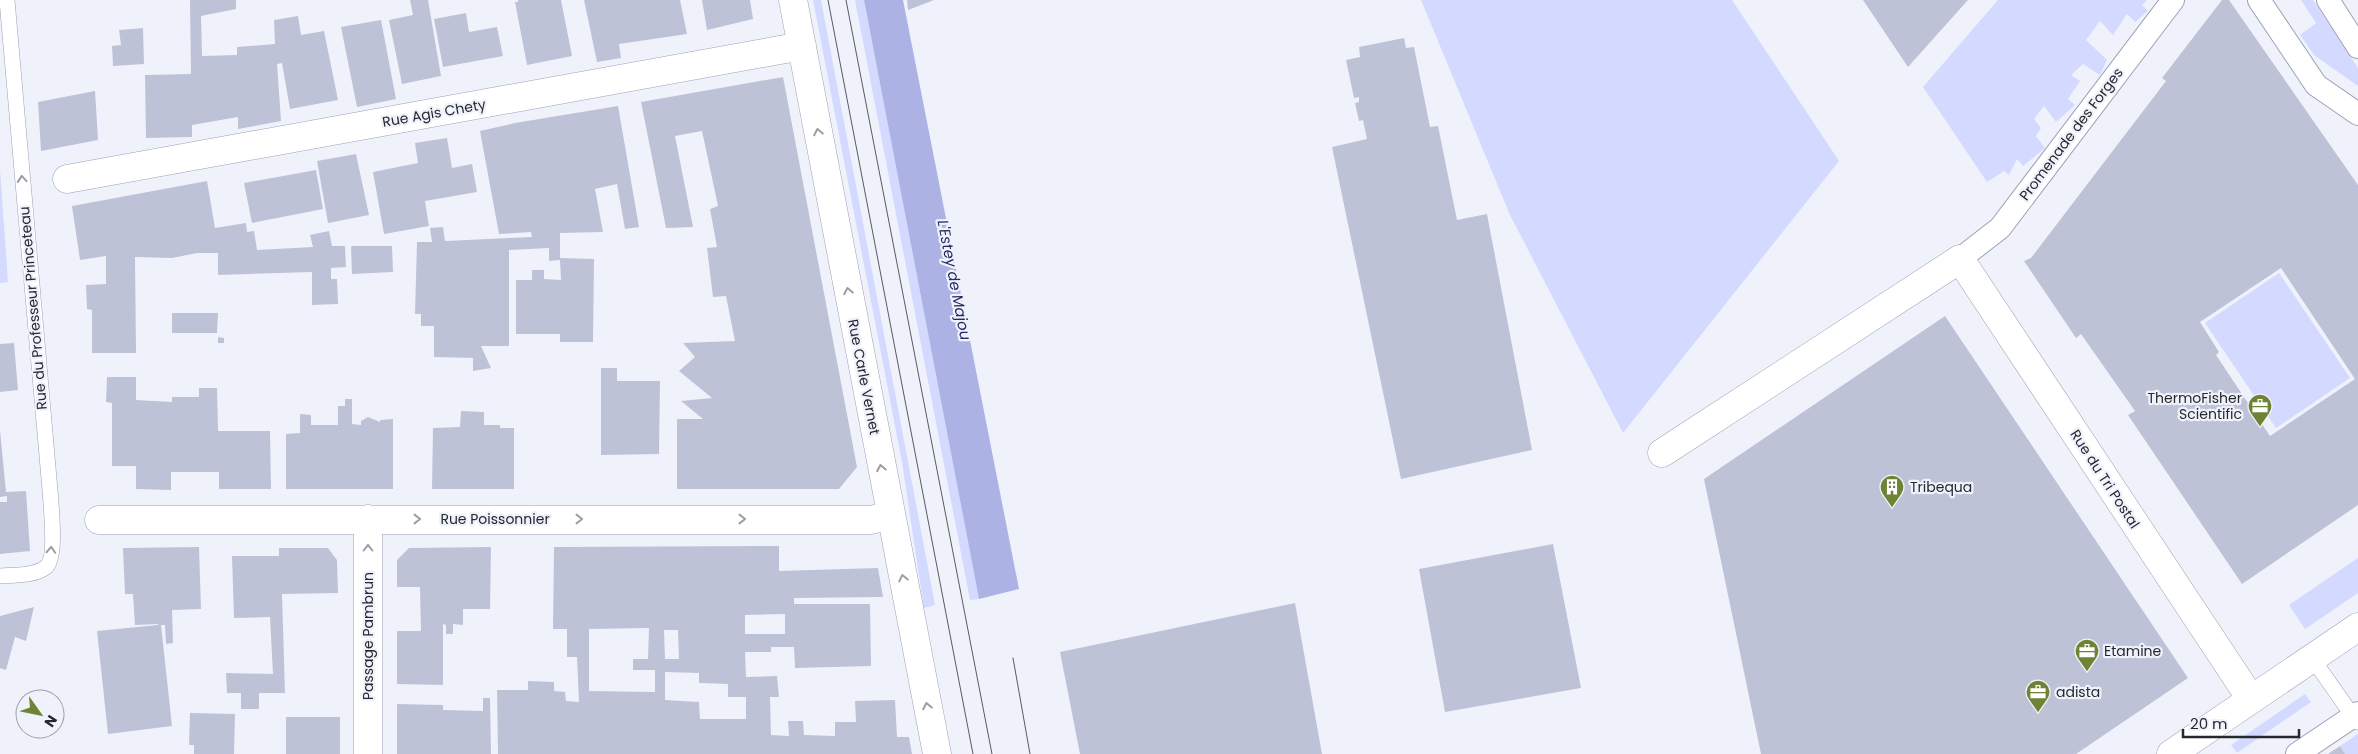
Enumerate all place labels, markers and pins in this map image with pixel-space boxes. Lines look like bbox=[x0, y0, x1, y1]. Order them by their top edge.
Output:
place label: ThermoFisher Scientific bbox=[2148, 388, 2242, 424]
office icon: ThermoFisher Scientific bbox=[2247, 393, 2273, 427]
building icon: Tribequa bbox=[1879, 474, 1905, 508]
place label: Tribequa bbox=[1910, 477, 1972, 497]
office icon: Etamine bbox=[2074, 638, 2100, 672]
place label: Etamine bbox=[2104, 641, 2162, 661]
office icon: adista bbox=[2025, 679, 2051, 713]
place label: adista bbox=[2056, 682, 2100, 702]

